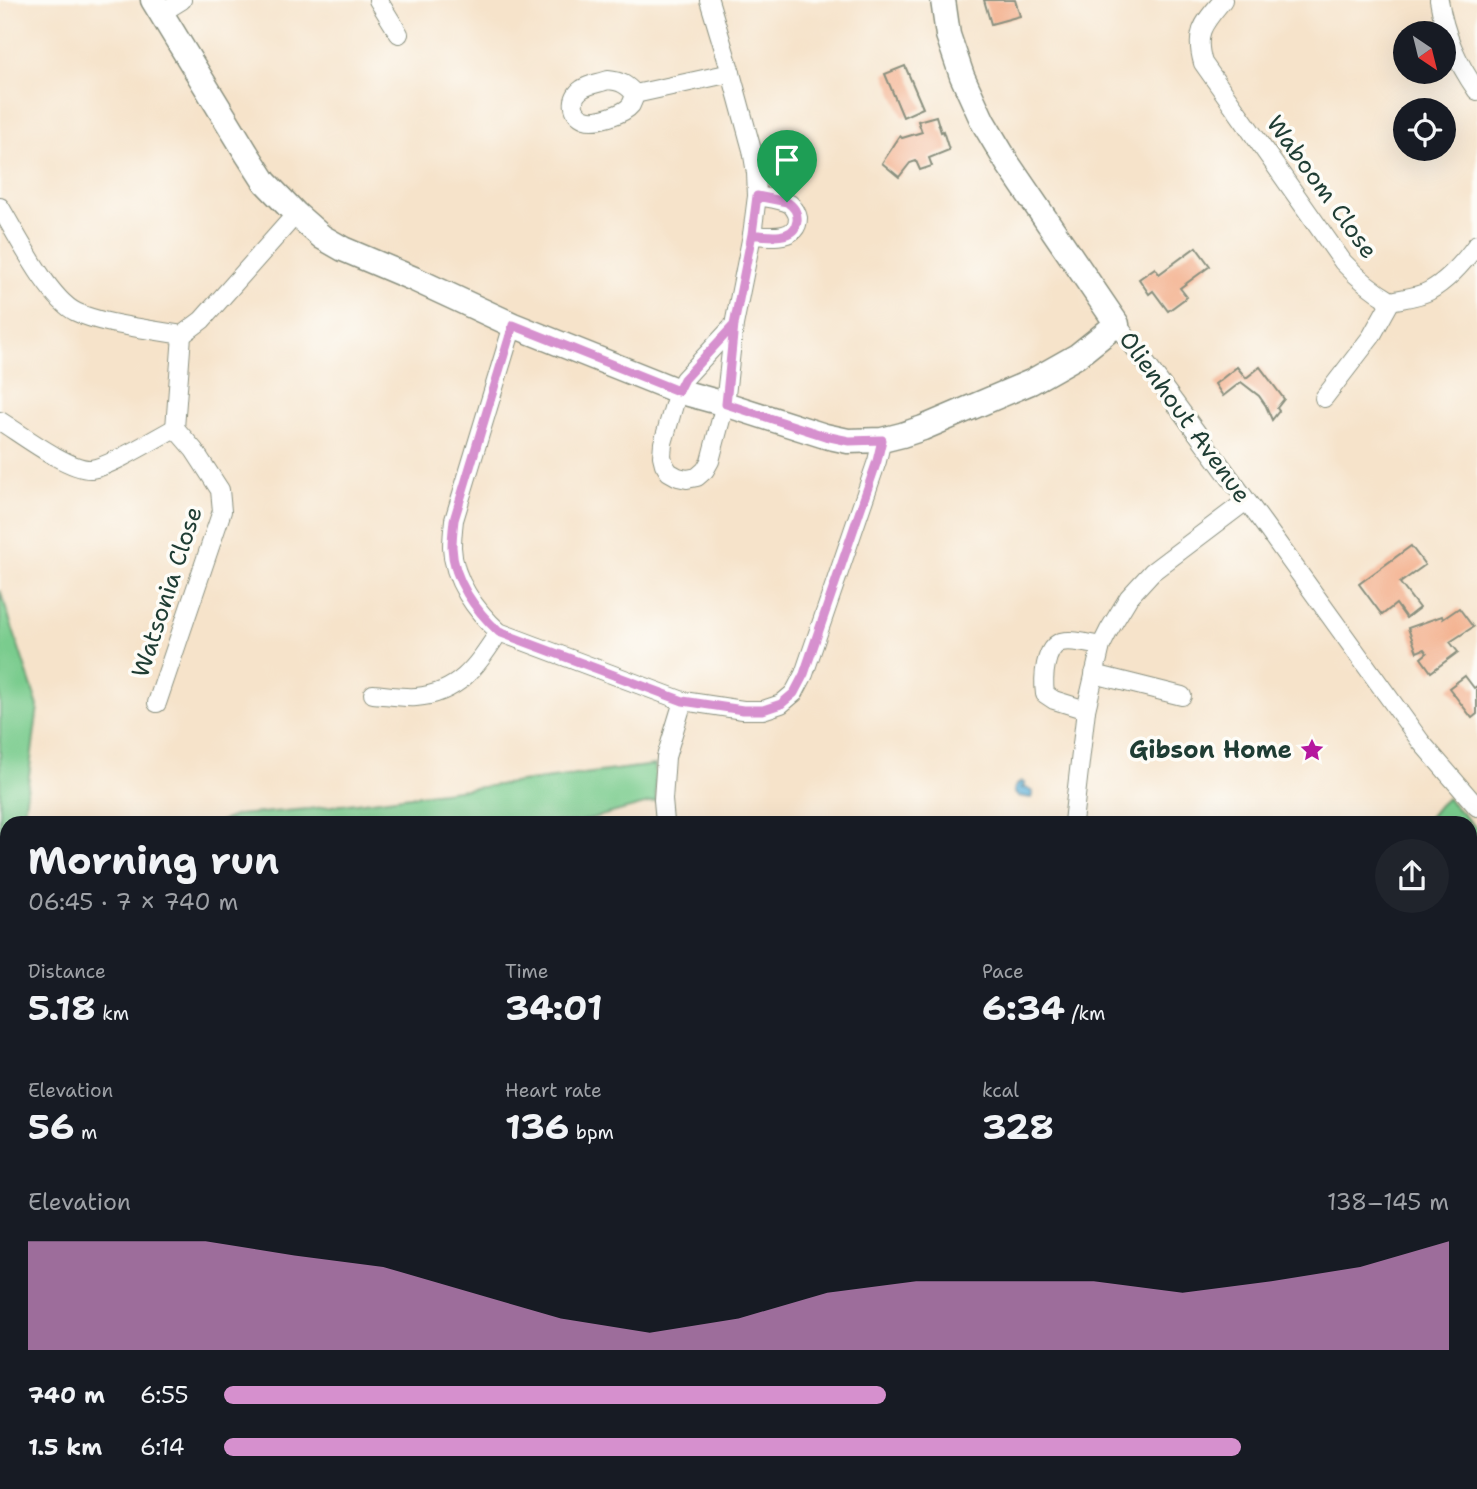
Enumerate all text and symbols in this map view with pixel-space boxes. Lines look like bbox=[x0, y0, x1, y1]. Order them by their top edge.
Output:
north arrow bbox=[1393, 21, 1456, 84]
map controls bbox=[1393, 21, 1456, 161]
button: locate bbox=[1393, 98, 1456, 161]
street label: Waboom Close bbox=[1259, 109, 1385, 265]
pin bbox=[757, 130, 817, 202]
icon: arrive bbox=[768, 141, 806, 179]
street label: Olienhout Avenue bbox=[1112, 325, 1258, 509]
street label: Watsonia Close bbox=[124, 502, 210, 682]
place label: Gibson Home bbox=[1129, 734, 1292, 766]
place icon: Gibson Home bbox=[1298, 736, 1326, 764]
text: Morning run bbox=[28, 835, 279, 886]
button: share bbox=[1375, 839, 1449, 913]
text: 06:45 · 7 × 740 m bbox=[28, 887, 238, 917]
text: Distance bbox=[28, 959, 106, 984]
text: Time bbox=[505, 959, 549, 984]
text: Pace bbox=[982, 959, 1024, 984]
text: 5.18 bbox=[28, 984, 96, 1031]
text: 34:01 bbox=[505, 984, 603, 1031]
text: 6:34 bbox=[982, 984, 1065, 1031]
text: km bbox=[96, 1001, 129, 1026]
text: /km bbox=[1065, 1001, 1105, 1026]
text: Elevation bbox=[28, 1078, 113, 1103]
text: Heart rate bbox=[505, 1078, 602, 1103]
text: kcal bbox=[982, 1078, 1019, 1103]
text: 56 bbox=[28, 1103, 74, 1150]
text: 136 bbox=[505, 1103, 569, 1150]
text: 328 bbox=[982, 1103, 1054, 1150]
text: m bbox=[74, 1120, 97, 1145]
text: bpm bbox=[569, 1120, 614, 1145]
text: Elevation bbox=[28, 1187, 131, 1217]
text: 138–145 m bbox=[1327, 1187, 1449, 1217]
text: 740 m bbox=[28, 1380, 105, 1410]
text: 6:55 bbox=[140, 1380, 189, 1410]
text: 1.5 km bbox=[28, 1432, 102, 1462]
text: 6:14 bbox=[140, 1432, 185, 1462]

